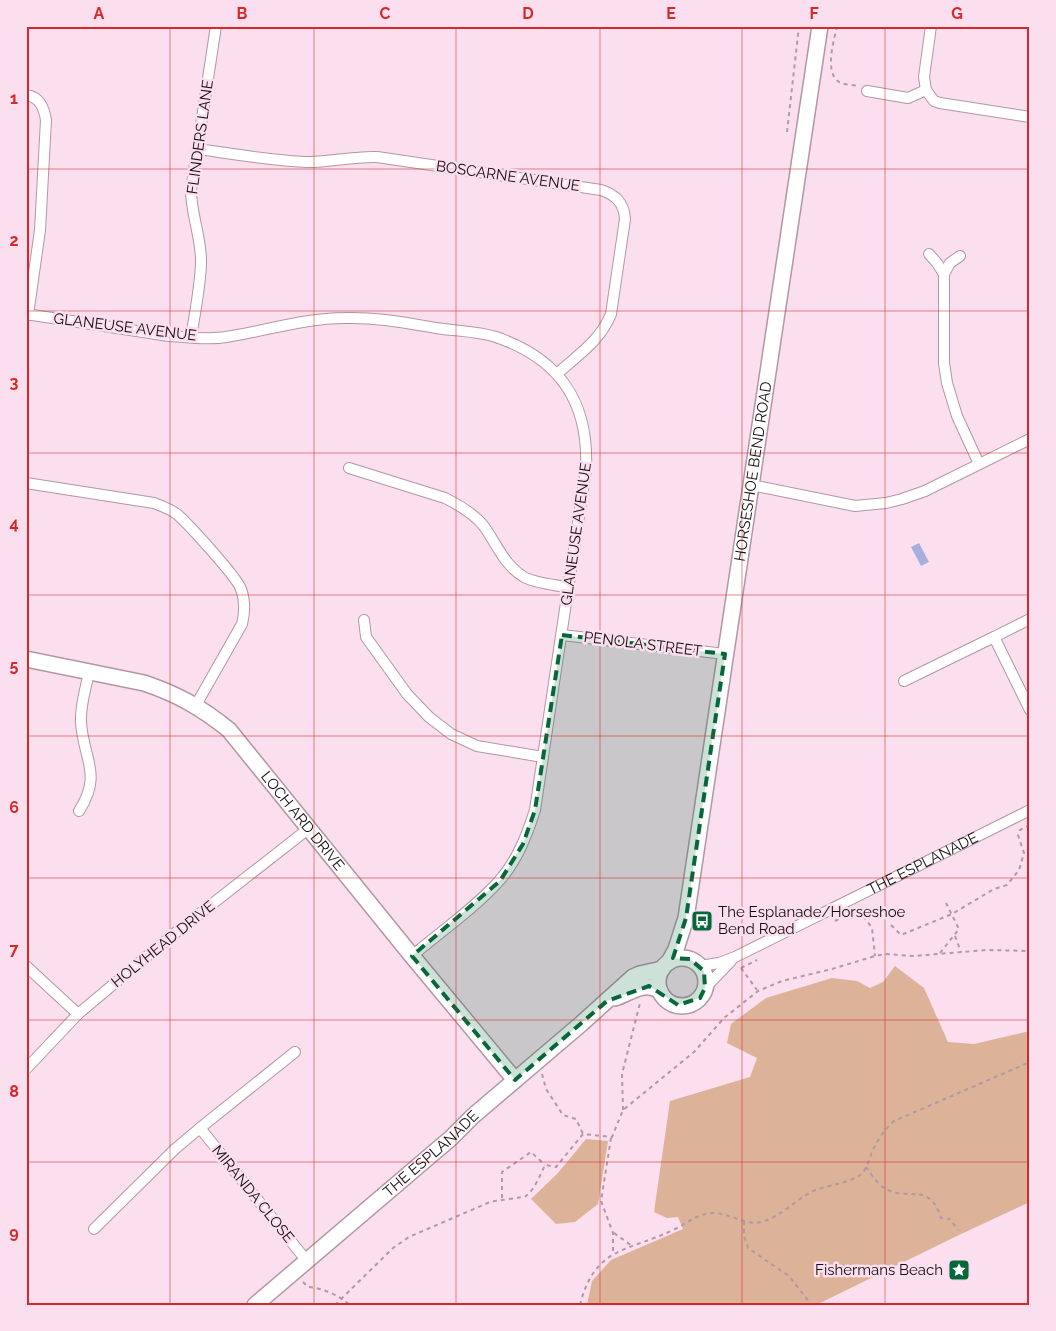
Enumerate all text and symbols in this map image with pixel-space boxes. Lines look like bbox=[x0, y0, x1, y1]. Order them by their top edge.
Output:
text: A bbox=[94, 4, 105, 23]
text: B bbox=[237, 4, 248, 23]
text: C bbox=[380, 4, 391, 23]
text: D bbox=[522, 4, 534, 23]
text: E bbox=[666, 4, 676, 23]
text: F bbox=[809, 4, 819, 23]
text: G bbox=[951, 4, 963, 23]
street label: FLINDERS LANE bbox=[183, 79, 217, 195]
text: 1 bbox=[10, 89, 18, 108]
street label: BOSCARNE AVENUE bbox=[435, 157, 581, 195]
text: 2 bbox=[9, 231, 19, 250]
street label: GLANEUSE AVENUE bbox=[52, 309, 198, 345]
text: 3 bbox=[10, 373, 19, 392]
street label: HORSESHOE BEND ROAD bbox=[731, 380, 776, 562]
street label: GLANEUSE AVENUE bbox=[557, 462, 595, 606]
text: 4 bbox=[9, 514, 19, 533]
street label: PENOLA STREET bbox=[583, 628, 703, 660]
text: 5 bbox=[10, 656, 19, 675]
street label: LOCH ARD DRIVE bbox=[257, 768, 348, 874]
text: 6 bbox=[9, 798, 19, 817]
street label: THE ESPLANADE bbox=[864, 828, 981, 899]
street label: HOLYHEAD DRIVE bbox=[108, 897, 218, 991]
place label: The Esplanade/Horseshoe Bend Road bbox=[718, 903, 906, 938]
bus stop icon: The Esplanade/Horseshoe Bend Road bbox=[690, 909, 714, 933]
text: 7 bbox=[10, 940, 19, 959]
text: 8 bbox=[9, 1082, 19, 1101]
street label: THE ESPLANADE bbox=[380, 1107, 482, 1201]
street label: MIRANDA CLOSE bbox=[208, 1142, 298, 1246]
text: 9 bbox=[9, 1223, 19, 1242]
place icon: Fishermans Beach bbox=[947, 1258, 971, 1282]
place label: Fishermans Beach bbox=[815, 1261, 943, 1279]

